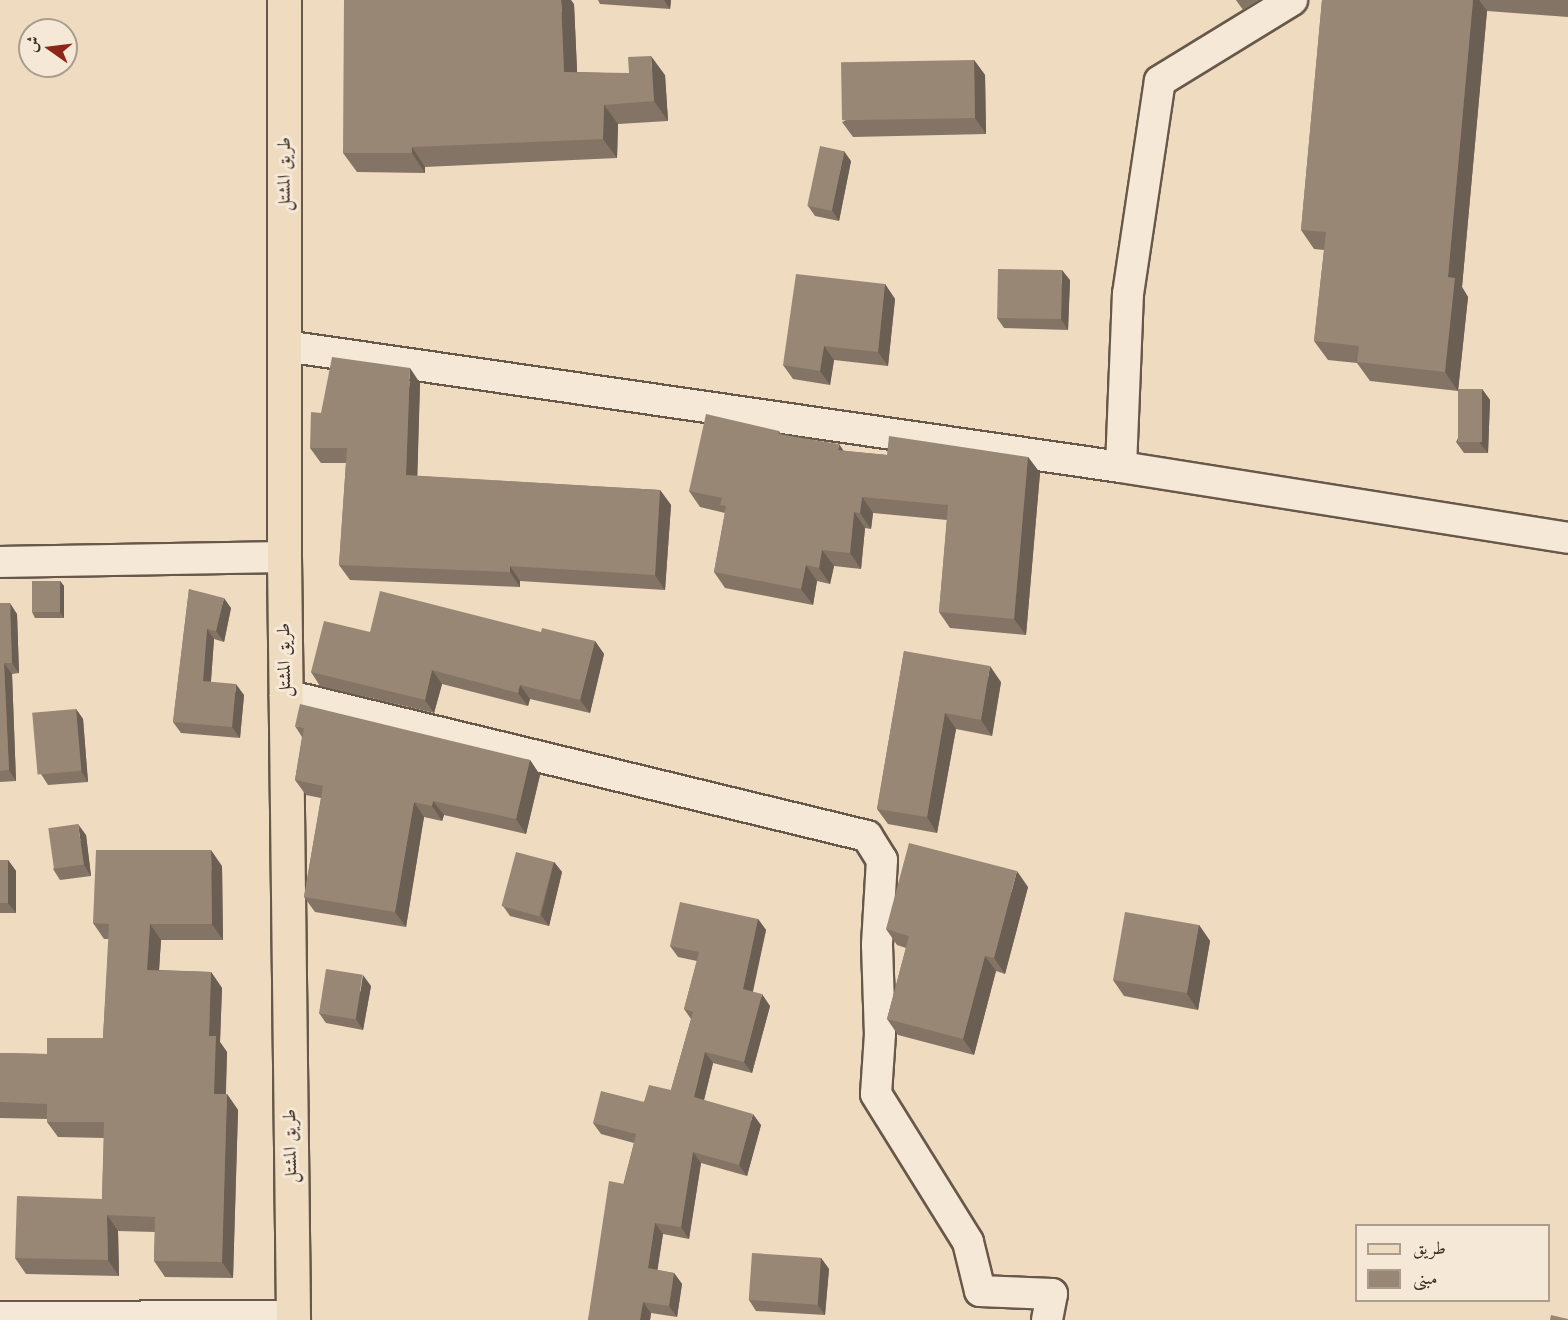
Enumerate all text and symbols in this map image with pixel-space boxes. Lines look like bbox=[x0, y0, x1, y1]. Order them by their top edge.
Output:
north arrow bbox=[18, 18, 78, 78]
text: ش bbox=[20, 34, 45, 54]
street label: طريق المشتل bbox=[274, 137, 296, 211]
street label: طريق المشتل bbox=[274, 623, 296, 697]
street label: طريق المشتل bbox=[280, 1109, 302, 1183]
legend bbox=[1355, 1224, 1550, 1302]
text: طريق bbox=[1413, 1236, 1446, 1261]
text: مبنى bbox=[1413, 1266, 1438, 1291]

